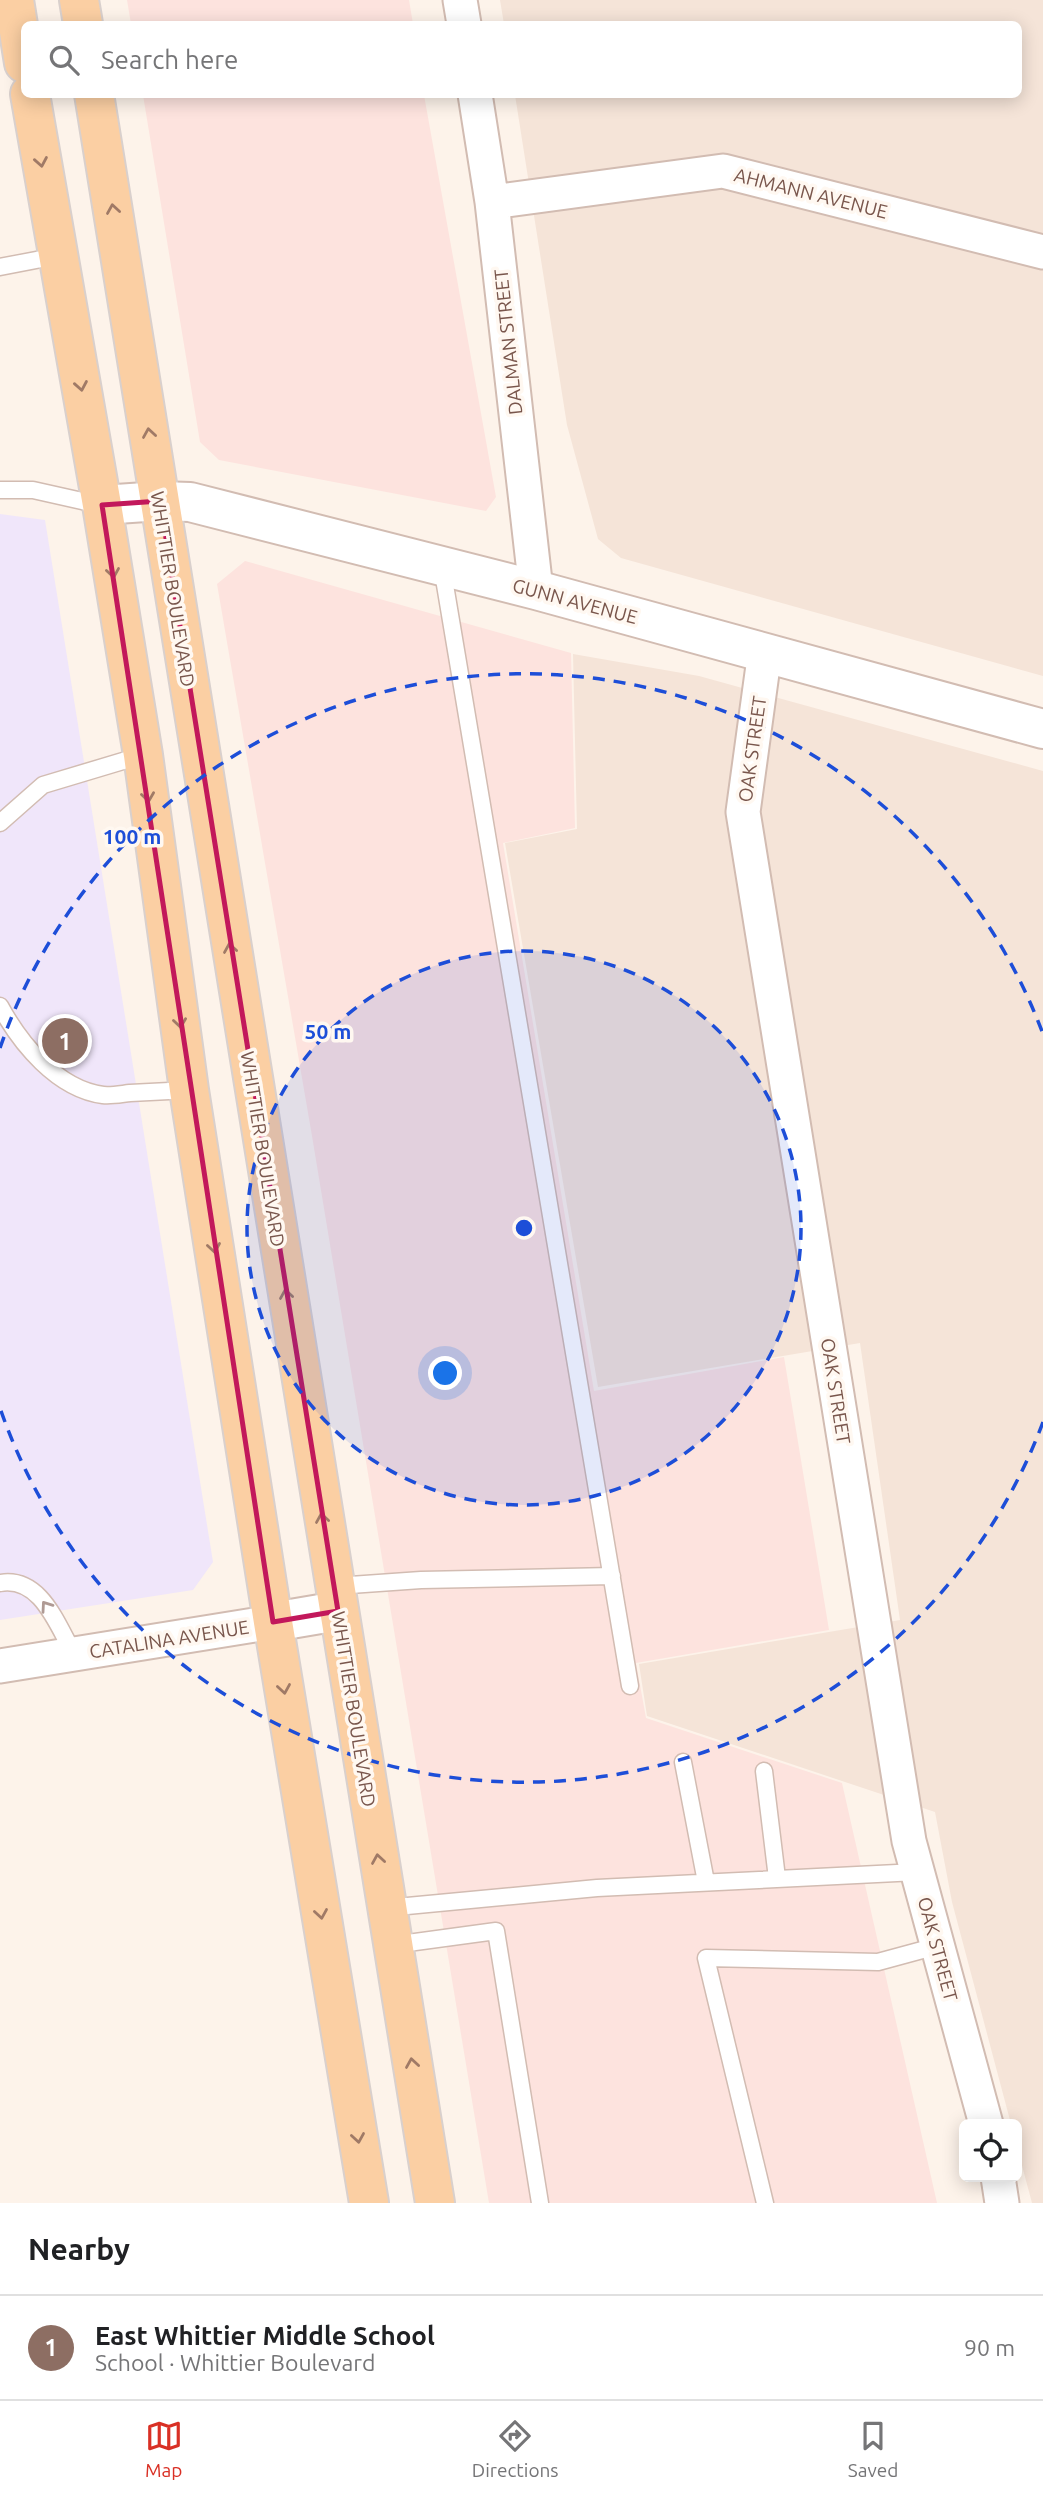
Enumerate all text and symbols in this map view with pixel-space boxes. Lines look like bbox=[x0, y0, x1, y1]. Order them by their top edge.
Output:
search box bbox=[21, 21, 1022, 98]
icon: search bbox=[45, 41, 83, 79]
text: Search here bbox=[101, 45, 238, 74]
one-way arrow bbox=[33, 156, 48, 168]
street label: AHMANN AVENUE bbox=[732, 163, 890, 223]
one-way arrow bbox=[106, 203, 121, 215]
street label: DALMAN STREET bbox=[489, 268, 527, 416]
one-way arrow bbox=[72, 380, 87, 392]
one-way arrow bbox=[142, 428, 157, 439]
street label: WHITTIER BOULEVARD bbox=[147, 490, 199, 688]
one-way arrow bbox=[105, 567, 120, 579]
street label: GUNN AVENUE bbox=[510, 574, 640, 628]
street label: OAK STREET bbox=[734, 694, 770, 804]
one-way arrow bbox=[141, 792, 156, 803]
text: 100 m bbox=[103, 824, 161, 848]
one-way arrow bbox=[223, 942, 238, 954]
pin: 1 bbox=[42, 1015, 88, 1067]
one-way arrow bbox=[172, 1017, 187, 1029]
text: 50 m bbox=[305, 1019, 351, 1043]
street label: WHITTIER BOULEVARD bbox=[237, 1050, 289, 1248]
centre of rings bbox=[512, 1216, 536, 1240]
one-way arrow bbox=[206, 1242, 221, 1254]
one-way arrow bbox=[279, 1288, 294, 1300]
street label: OAK STREET bbox=[817, 1336, 855, 1446]
your location bbox=[428, 1356, 462, 1390]
one-way arrow bbox=[315, 1512, 330, 1524]
one-way arrow bbox=[42, 1601, 54, 1614]
street label: WHITTIER BOULEVARD bbox=[328, 1610, 380, 1808]
street label: CATALINA AVENUE bbox=[88, 1616, 250, 1662]
one-way arrow bbox=[276, 1683, 291, 1695]
one-way arrow bbox=[371, 1853, 386, 1865]
street label: OAK STREET bbox=[914, 1894, 963, 2004]
one-way arrow bbox=[313, 1908, 328, 1919]
one-way arrow bbox=[405, 2057, 420, 2069]
map controls bbox=[959, 2119, 1022, 2182]
button: locate bbox=[959, 2119, 1022, 2182]
one-way arrow bbox=[350, 2132, 365, 2144]
text: Nearby bbox=[28, 2232, 130, 2266]
text: East Whittier Middle School bbox=[95, 2321, 435, 2350]
text: 1 bbox=[45, 2335, 57, 2360]
text: 90 m bbox=[964, 2335, 1015, 2360]
text: School · Whittier Boulevard bbox=[95, 2350, 375, 2375]
tab: Map bbox=[145, 2417, 183, 2481]
tab: Directions bbox=[472, 2417, 559, 2481]
tab: Saved bbox=[848, 2417, 898, 2481]

